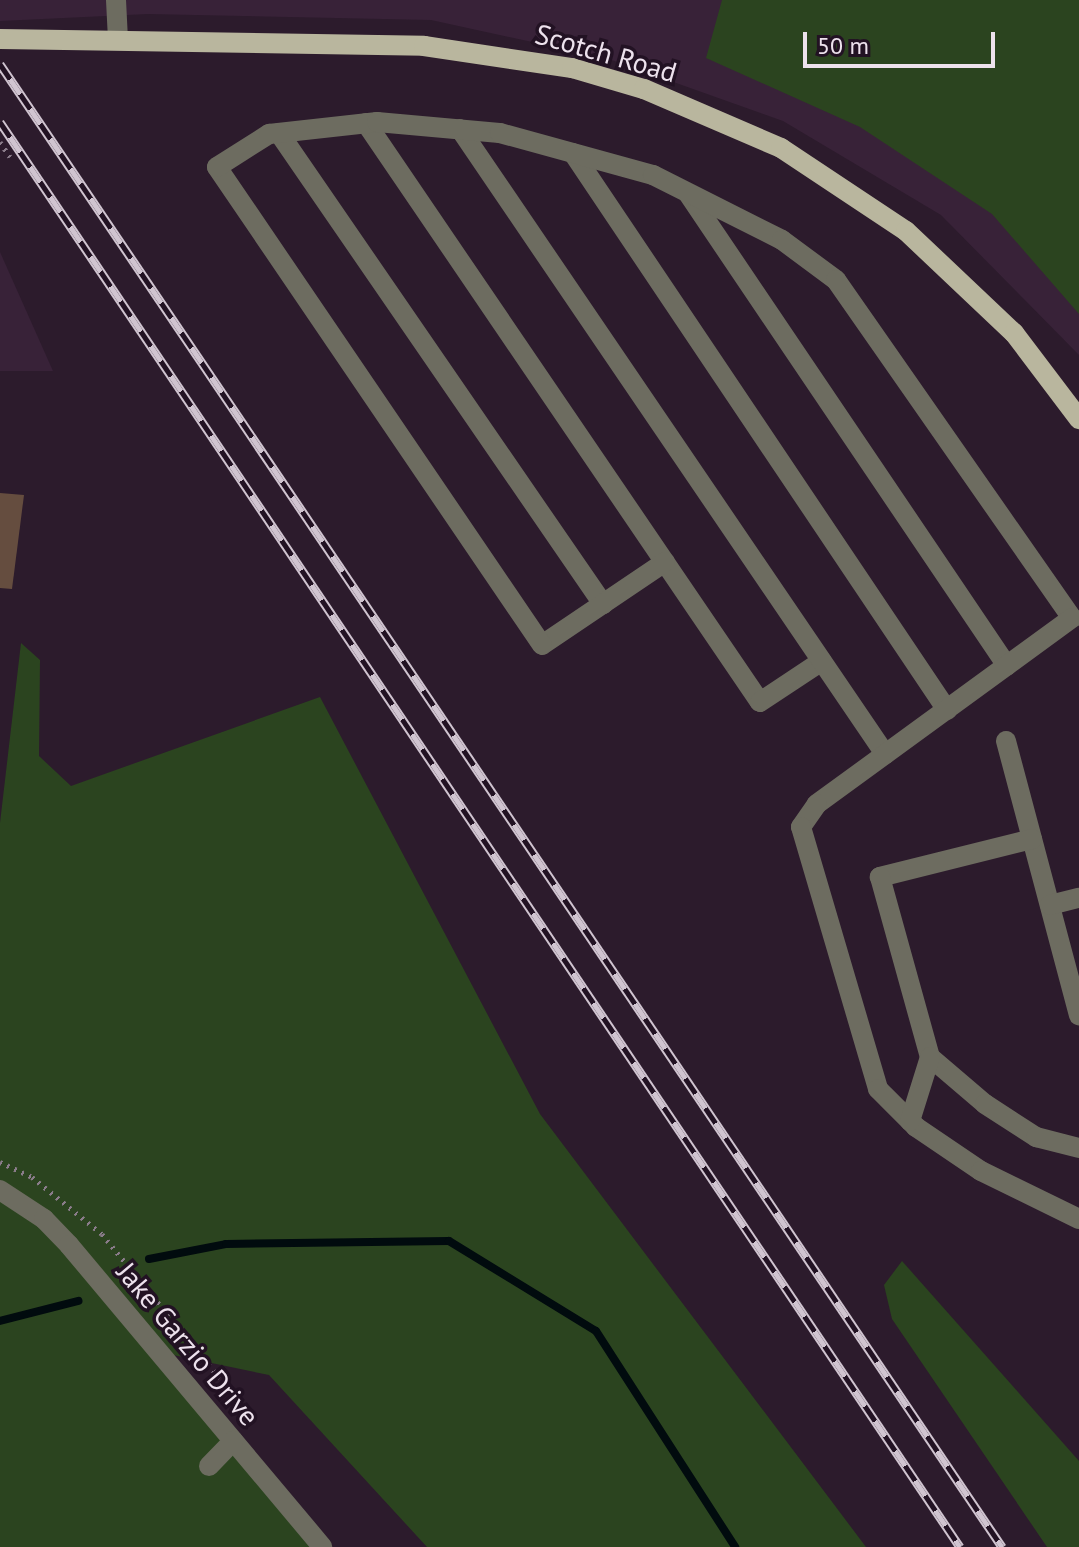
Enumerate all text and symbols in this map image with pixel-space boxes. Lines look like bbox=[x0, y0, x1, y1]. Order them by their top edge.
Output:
scale bar bbox=[807, 16, 999, 66]
street label: Scotch Road bbox=[531, 17, 681, 89]
text: 50 m bbox=[817, 30, 869, 61]
street label: Jake Garzio Drive bbox=[110, 1256, 266, 1432]

